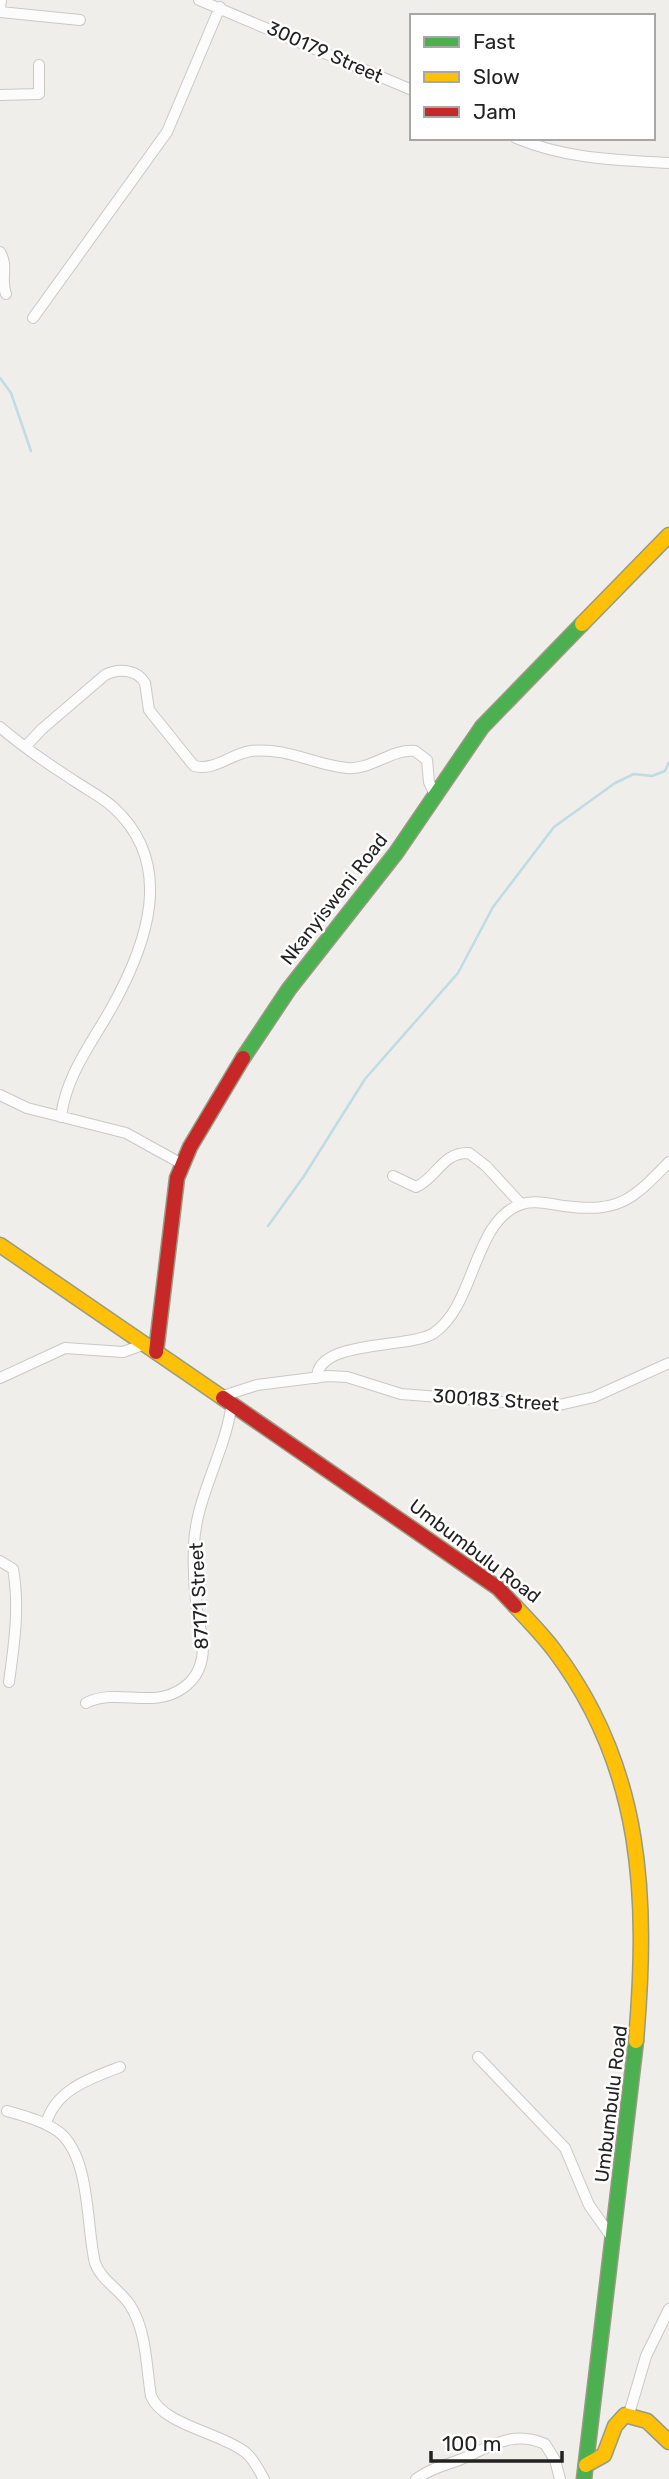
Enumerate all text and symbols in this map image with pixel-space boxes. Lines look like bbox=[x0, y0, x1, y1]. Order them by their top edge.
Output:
legend bbox=[410, 14, 655, 140]
street label: 300179 Street bbox=[264, 16, 387, 88]
text: Fast bbox=[473, 29, 515, 54]
text: Slow bbox=[473, 64, 520, 89]
text: Jam bbox=[473, 99, 517, 124]
street label: Nkanyisweni Road bbox=[276, 829, 392, 969]
street label: 300183 Street bbox=[432, 1384, 561, 1416]
street label: Umbumbulu Road bbox=[405, 1494, 545, 1608]
street label: 87171 Street bbox=[185, 1541, 213, 1650]
street label: Umbumbulu Road bbox=[590, 2024, 632, 2184]
scale bar bbox=[431, 2420, 562, 2464]
text: 100 m bbox=[442, 2431, 501, 2456]

